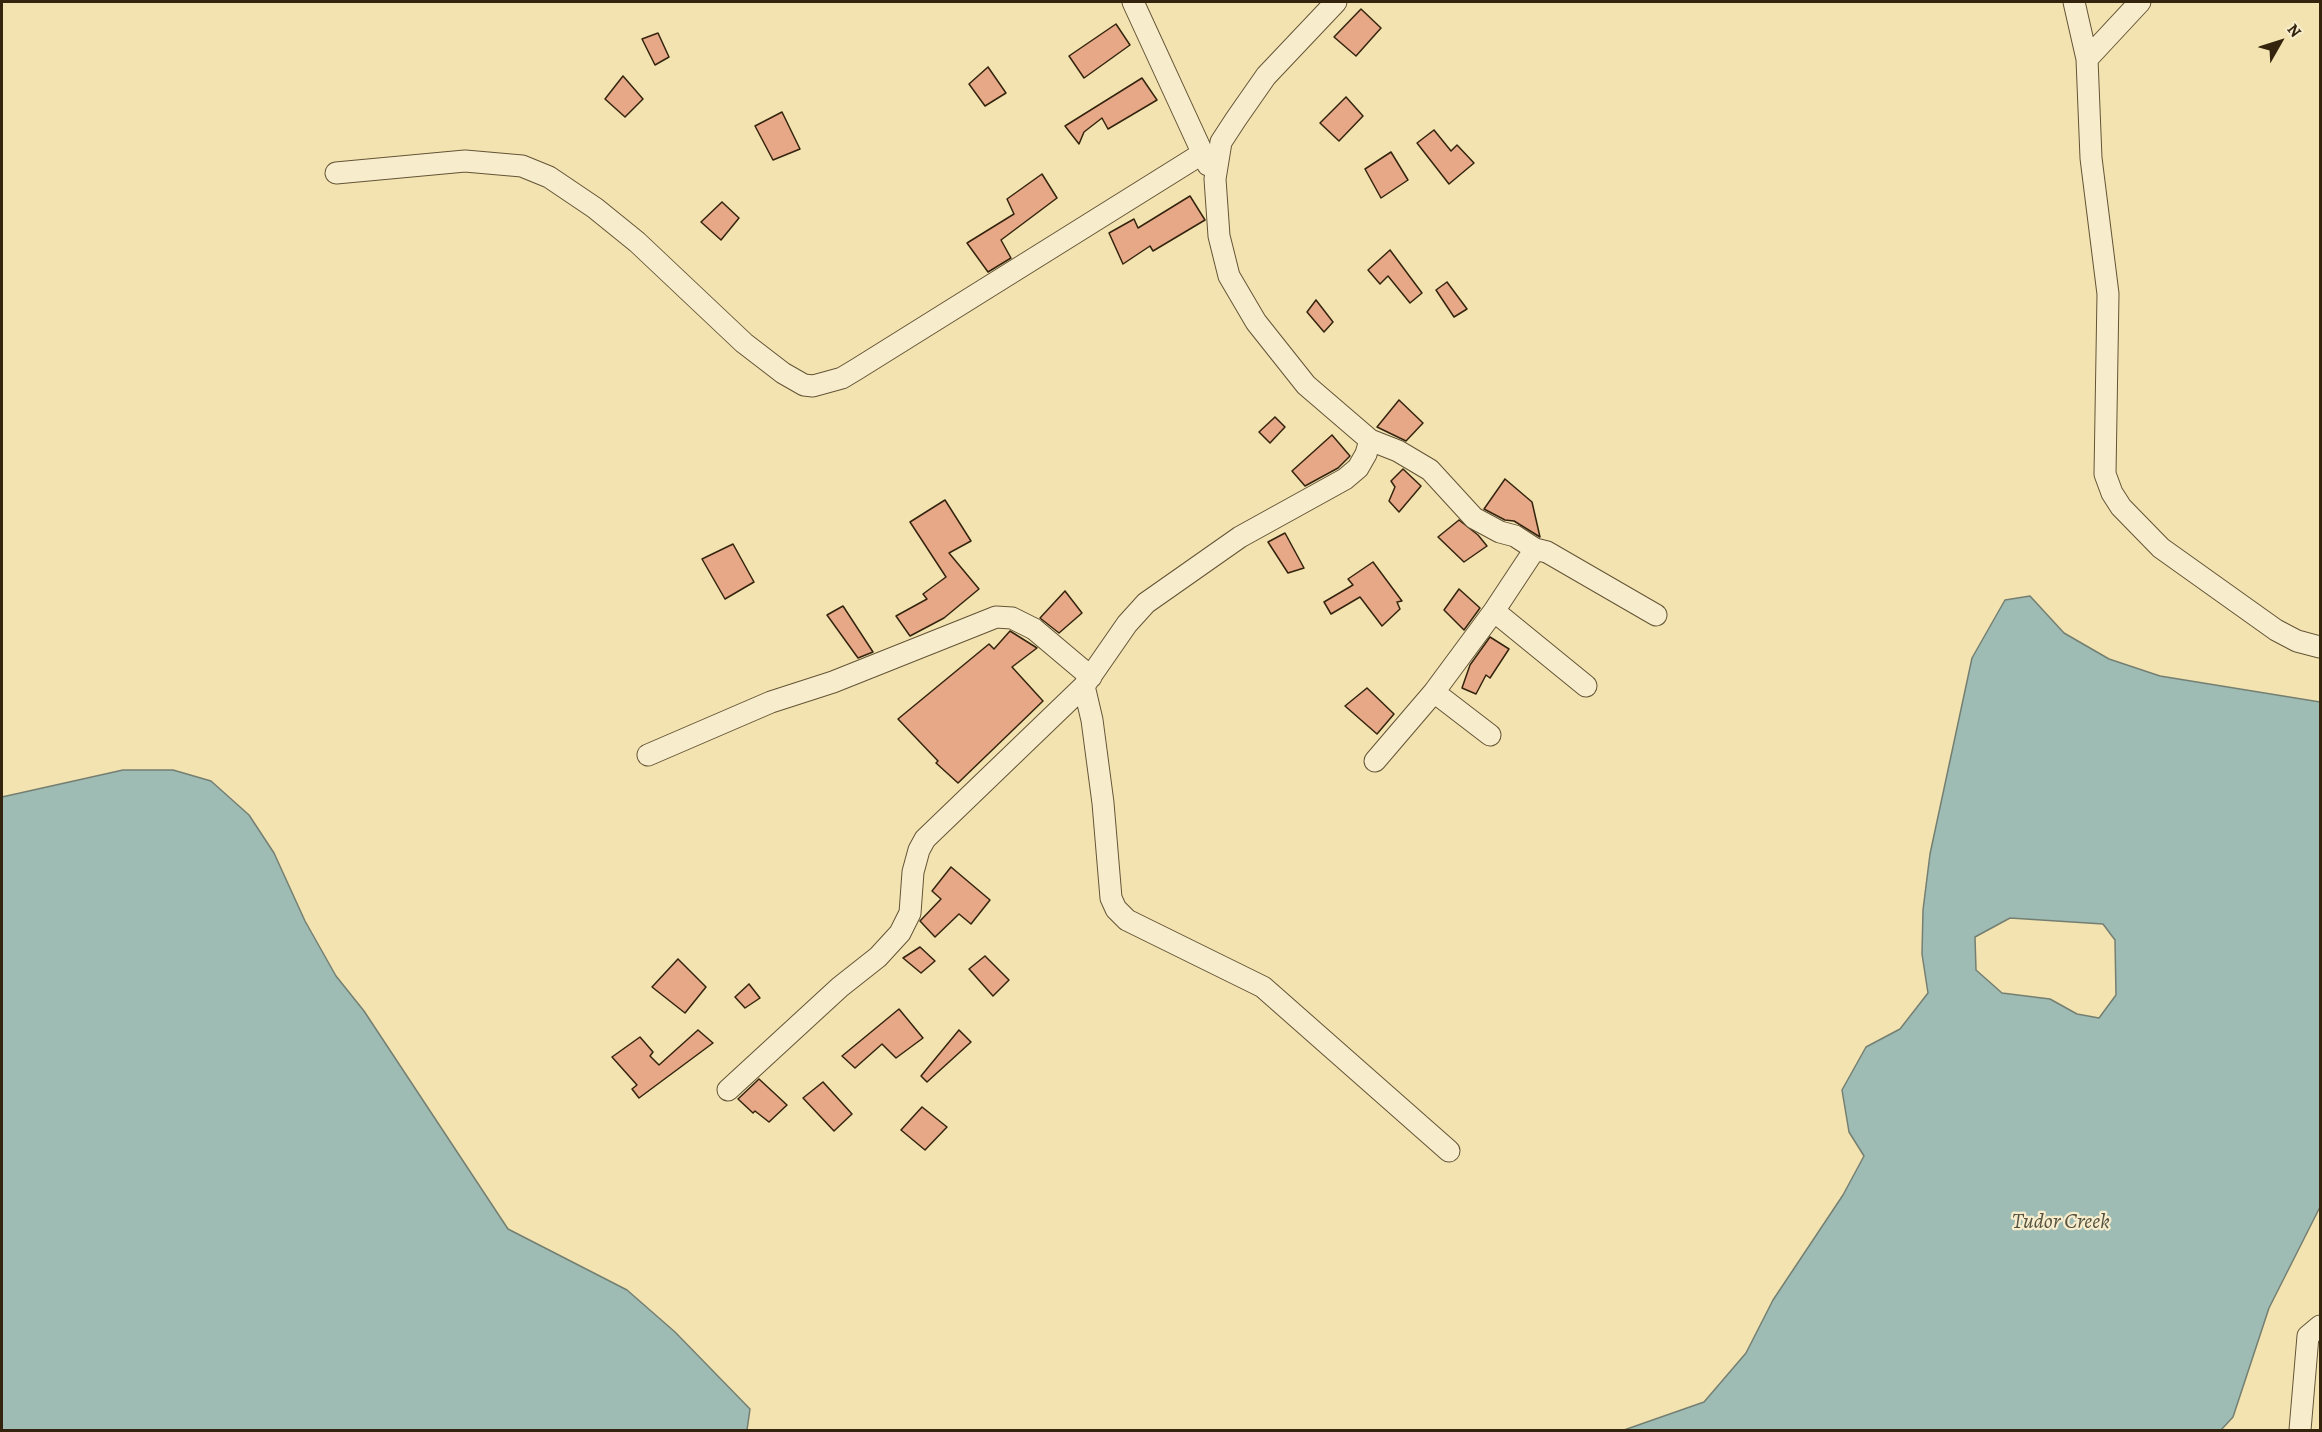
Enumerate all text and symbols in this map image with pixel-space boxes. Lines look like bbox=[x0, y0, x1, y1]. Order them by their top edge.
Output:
north arrow bbox=[2250, 12, 2310, 72]
text: N bbox=[2282, 19, 2306, 42]
water label: Tudor Creek bbox=[2012, 1210, 2110, 1236]

